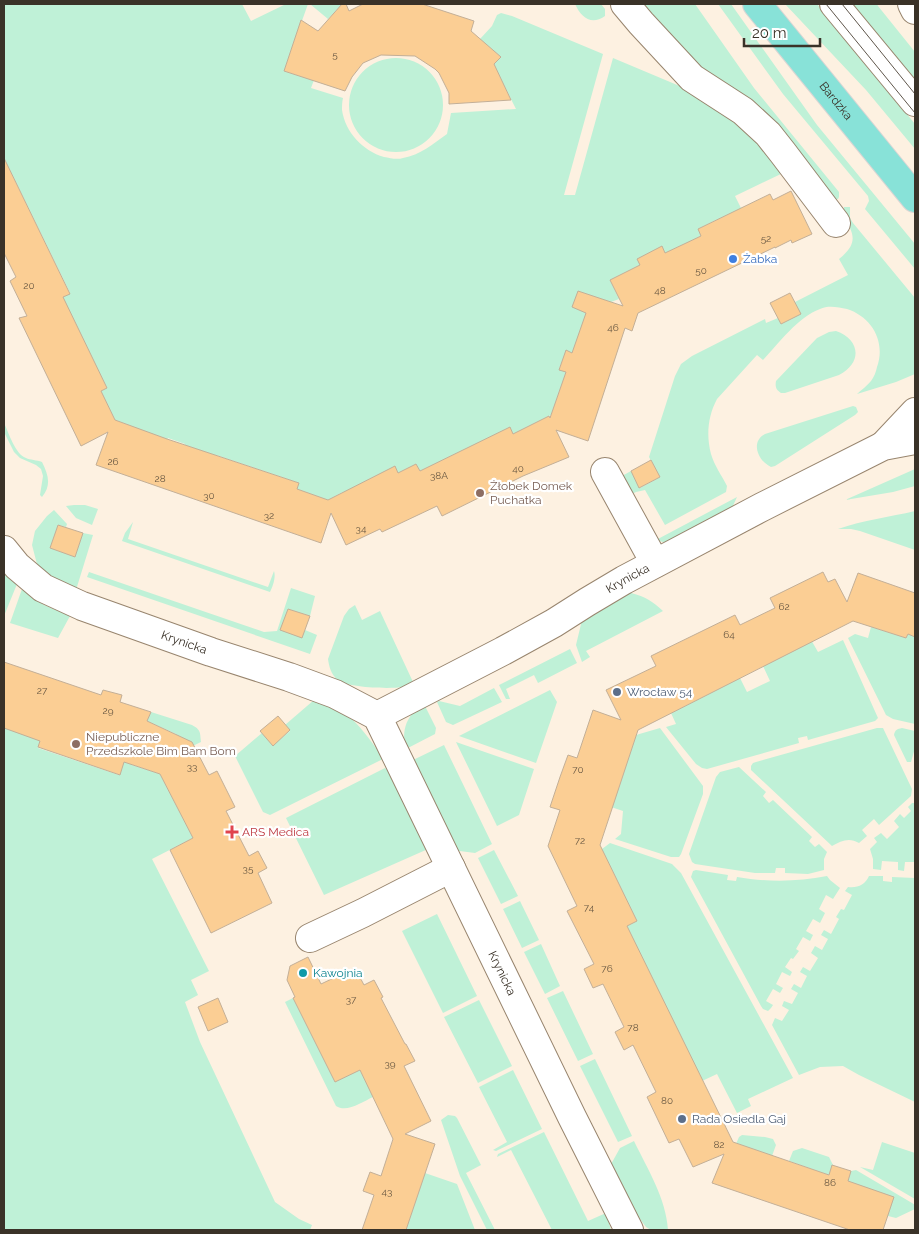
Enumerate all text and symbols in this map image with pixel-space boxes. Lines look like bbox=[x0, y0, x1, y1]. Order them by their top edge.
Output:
scale bar bbox=[744, 15, 820, 47]
text: 20 m bbox=[752, 24, 787, 42]
house number: 5 bbox=[332, 49, 338, 60]
street label: Bardzka bbox=[816, 79, 856, 123]
house number: 52 bbox=[761, 233, 771, 244]
place label: Żabka bbox=[743, 252, 777, 266]
marker: Żabka bbox=[727, 253, 739, 265]
house number: 50 bbox=[695, 265, 707, 276]
house number: 20 bbox=[23, 280, 35, 291]
house number: 48 bbox=[654, 285, 666, 296]
house number: 46 bbox=[607, 322, 619, 333]
house number: 26 bbox=[107, 456, 119, 467]
house number: 40 bbox=[512, 463, 524, 474]
house number: 38A bbox=[430, 470, 448, 481]
house number: 28 bbox=[154, 473, 166, 484]
place label: Żłobek Domek Puchatka bbox=[490, 479, 573, 507]
marker: Żłobek Domek Puchatka bbox=[474, 487, 486, 499]
house number: 30 bbox=[203, 490, 215, 501]
house number: 32 bbox=[264, 510, 274, 521]
house number: 34 bbox=[356, 523, 367, 534]
street label: Krynicka bbox=[603, 561, 652, 596]
house number: 62 bbox=[778, 601, 790, 612]
street label: Krynicka bbox=[159, 628, 209, 657]
house number: 64 bbox=[723, 629, 735, 640]
house number: 27 bbox=[37, 685, 48, 696]
place label: Wrocław 54 bbox=[627, 685, 693, 699]
marker: Wrocław 54 bbox=[611, 686, 623, 698]
house number: 29 bbox=[102, 705, 114, 716]
place label: Niepubliczne Przedszkole Bim Bam Bom bbox=[86, 730, 236, 758]
marker: Niepubliczne Przedszkole Bim Bam Bom bbox=[70, 738, 82, 750]
house number: 33 bbox=[187, 761, 197, 772]
house number: 70 bbox=[572, 764, 584, 775]
place label: ARS Medica bbox=[242, 825, 309, 839]
marker: ARS Medica bbox=[226, 826, 238, 838]
house number: 72 bbox=[575, 835, 585, 846]
house number: 35 bbox=[243, 863, 254, 874]
house number: 74 bbox=[584, 902, 595, 913]
street label: Krynicka bbox=[485, 949, 519, 998]
house number: 76 bbox=[601, 963, 613, 974]
place label: Kawojnia bbox=[313, 966, 363, 980]
marker: Kawojnia bbox=[297, 967, 309, 979]
house number: 37 bbox=[346, 994, 357, 1005]
house number: 78 bbox=[627, 1022, 639, 1033]
house number: 39 bbox=[384, 1058, 396, 1069]
house number: 80 bbox=[661, 1095, 673, 1106]
place label: Rada Osiedla Gaj bbox=[692, 1112, 786, 1126]
marker: Rada Osiedla Gaj bbox=[676, 1113, 688, 1125]
house number: 82 bbox=[713, 1139, 725, 1150]
house number: 86 bbox=[824, 1177, 836, 1188]
house number: 43 bbox=[382, 1186, 392, 1197]

